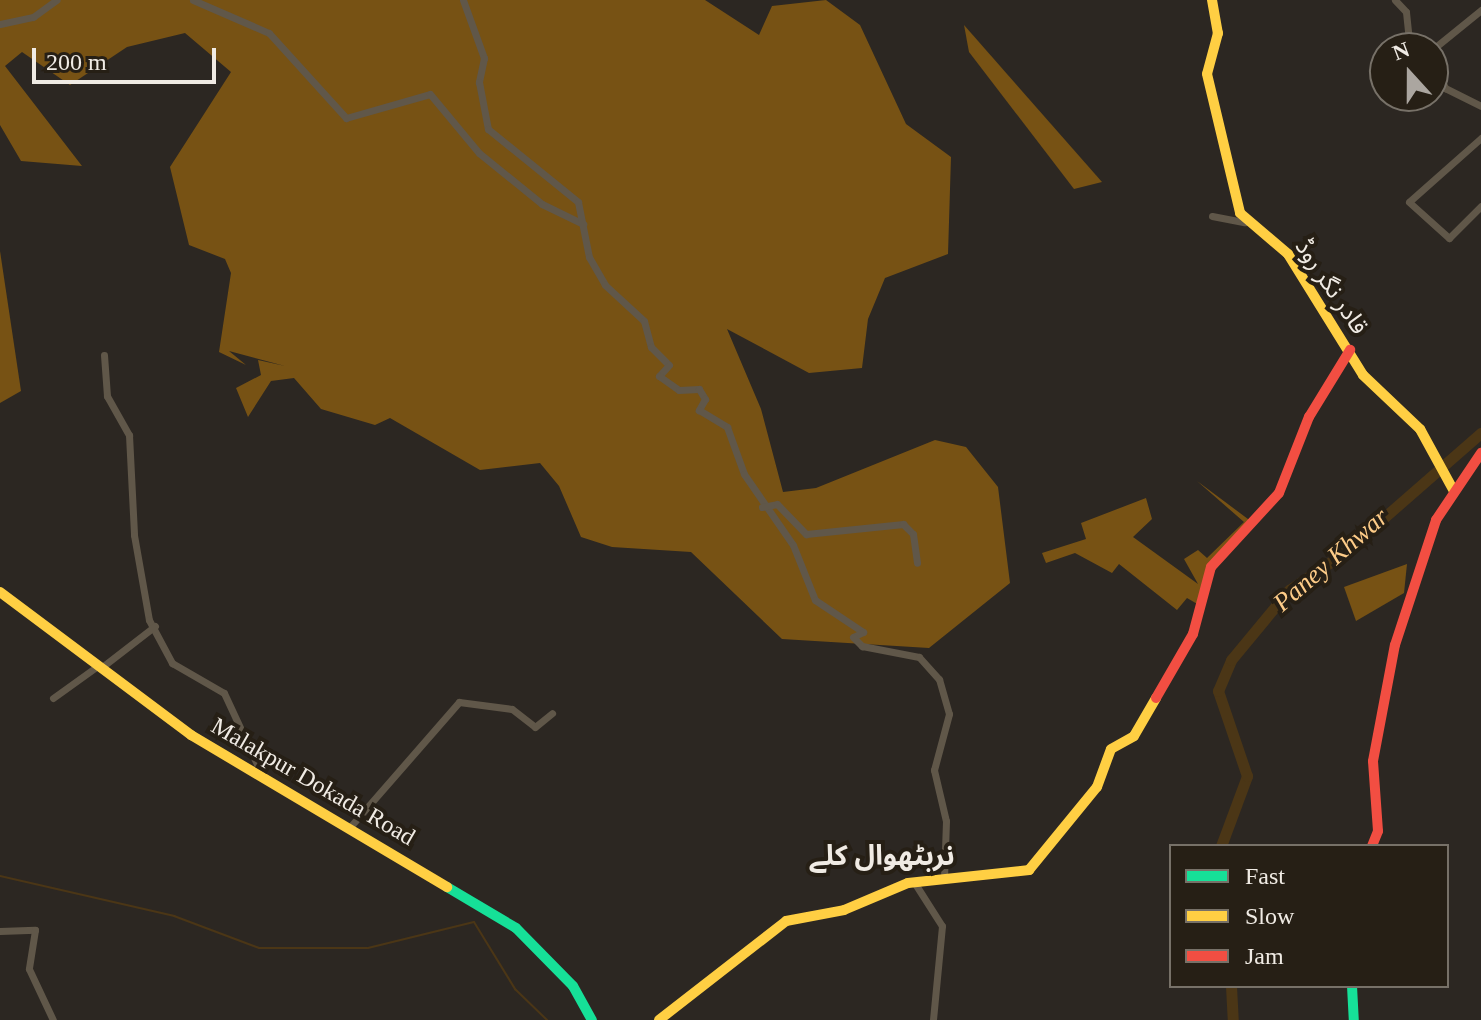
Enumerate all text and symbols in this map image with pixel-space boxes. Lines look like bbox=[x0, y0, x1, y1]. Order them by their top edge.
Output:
scale bar bbox=[36, 32, 220, 82]
north arrow bbox=[1369, 32, 1449, 112]
text: N bbox=[1389, 36, 1413, 66]
text: 200 m bbox=[46, 49, 107, 75]
street label: قادر نگر روڈ bbox=[1289, 234, 1373, 340]
water label: Paney Khwar bbox=[1267, 502, 1395, 618]
street label: Malakpur Dokada Road bbox=[206, 712, 420, 852]
district label: نربٹھوال کلے bbox=[809, 839, 955, 873]
legend bbox=[1169, 844, 1449, 988]
text: Fast bbox=[1245, 863, 1285, 889]
text: Slow bbox=[1245, 903, 1294, 929]
text: Jam bbox=[1245, 943, 1284, 969]

